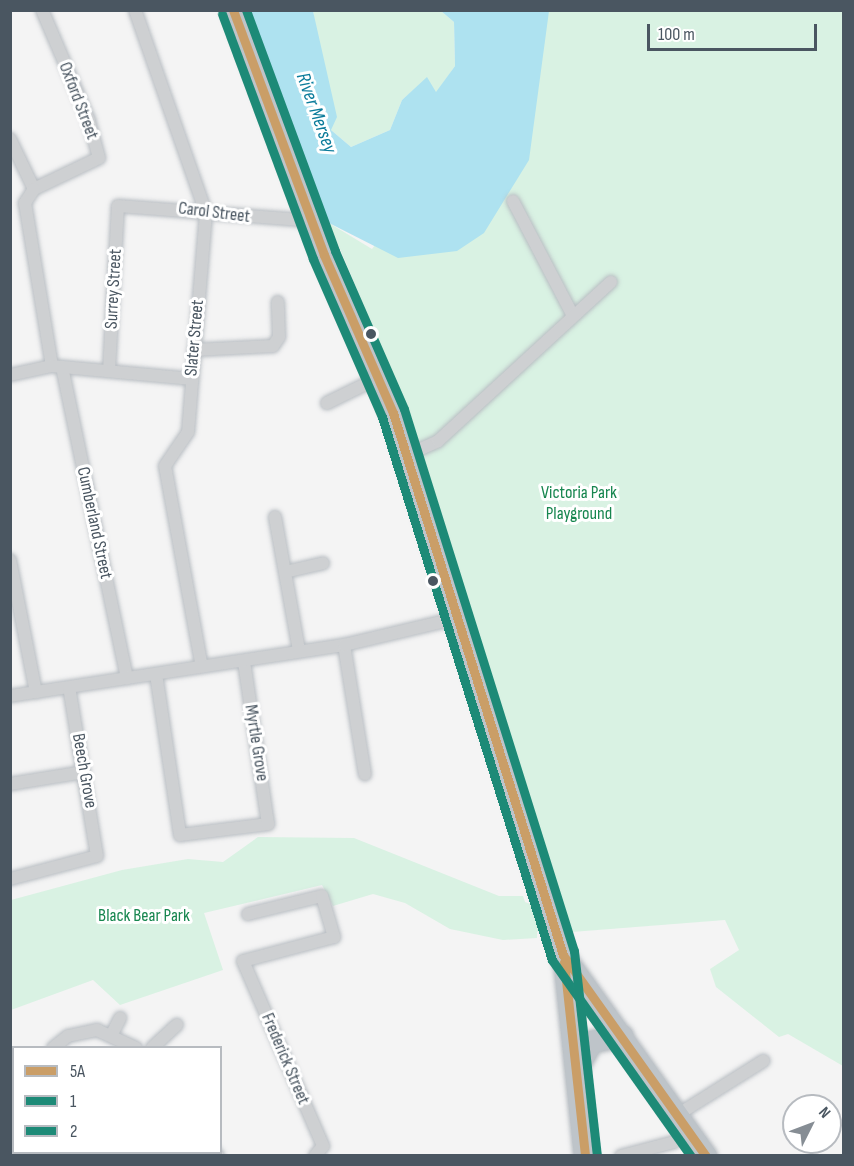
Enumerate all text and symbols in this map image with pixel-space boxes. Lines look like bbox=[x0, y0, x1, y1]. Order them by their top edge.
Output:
scale bar bbox=[650, 12, 820, 50]
text: 100 m bbox=[658, 24, 695, 45]
street label: Oxford Street bbox=[53, 59, 103, 143]
water label: River Mersey bbox=[290, 70, 342, 156]
street label: Carol Street bbox=[177, 198, 251, 228]
street label: Surrey Street bbox=[101, 248, 127, 330]
street label: Slater Street bbox=[181, 299, 209, 377]
unlabelled marker bbox=[365, 328, 377, 340]
street label: Cumberland Street bbox=[72, 465, 116, 581]
park label: Victoria Park Playground bbox=[541, 483, 617, 526]
unlabelled marker bbox=[427, 575, 439, 587]
street label: Myrtle Grove bbox=[239, 703, 273, 783]
street label: Beech Grove bbox=[67, 732, 101, 810]
park label: Black Bear Park bbox=[98, 905, 190, 927]
street label: Frederick Street bbox=[256, 1010, 314, 1108]
legend bbox=[12, 1046, 222, 1154]
text: 5A bbox=[70, 1061, 85, 1082]
text: 1 bbox=[70, 1091, 76, 1112]
north arrow bbox=[782, 1094, 842, 1154]
text: N bbox=[814, 1103, 834, 1122]
text: 2 bbox=[70, 1121, 77, 1142]

